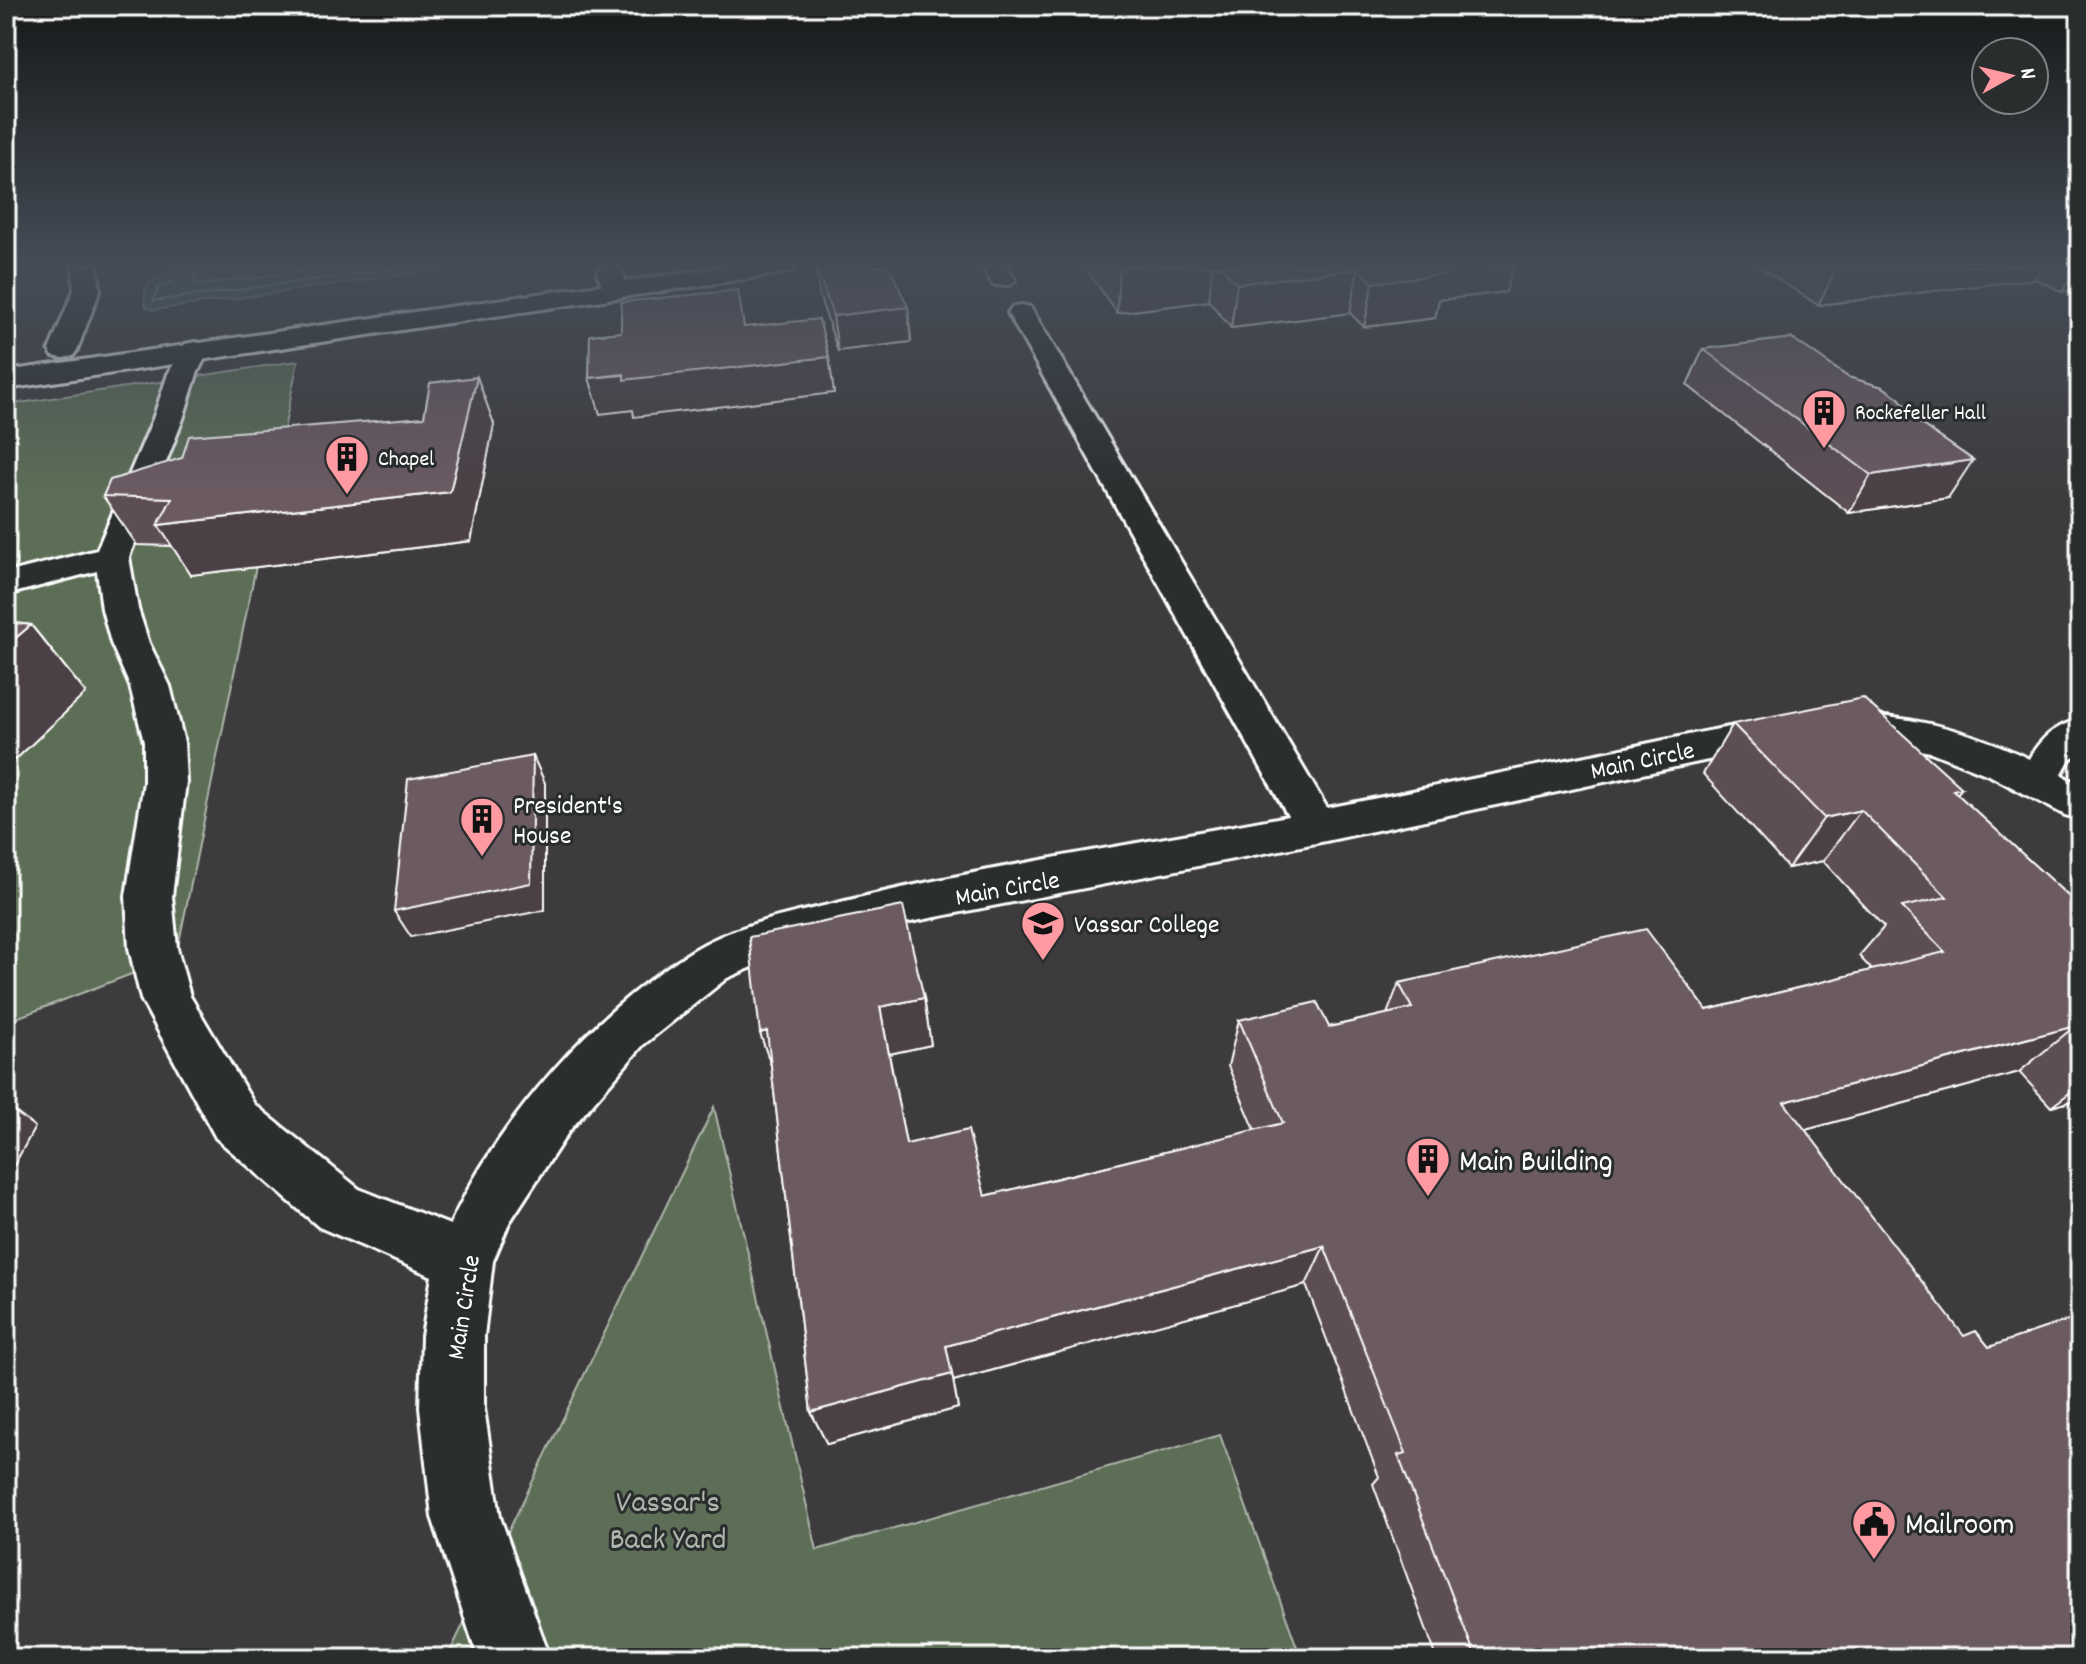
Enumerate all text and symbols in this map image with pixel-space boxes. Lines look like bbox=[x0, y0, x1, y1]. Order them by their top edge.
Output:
north arrow bbox=[1970, 36, 2050, 116]
text: N bbox=[2010, 66, 2042, 81]
building icon: Rockefeller Hall bbox=[1800, 387, 1848, 450]
place label: Rockefeller Hall bbox=[1855, 399, 1986, 430]
building icon: Chapel bbox=[323, 433, 371, 496]
place label: Chapel bbox=[378, 445, 434, 476]
street label: Main Circle bbox=[1587, 733, 1698, 791]
place label: President's House bbox=[513, 789, 623, 856]
building icon: President's House bbox=[458, 795, 506, 858]
street label: Main Circle bbox=[952, 863, 1063, 918]
school or university icon: Vassar College bbox=[1019, 899, 1067, 962]
place label: Vassar College bbox=[1074, 908, 1219, 945]
building icon: Main Building bbox=[1404, 1135, 1452, 1198]
place label: Main Building bbox=[1459, 1141, 1613, 1187]
street label: Main Circle bbox=[439, 1253, 492, 1363]
park label: Vassar's Back Yard bbox=[609, 1482, 727, 1565]
public building icon: Mailroom bbox=[1850, 1498, 1898, 1561]
place label: Mailroom bbox=[1905, 1504, 2015, 1550]

